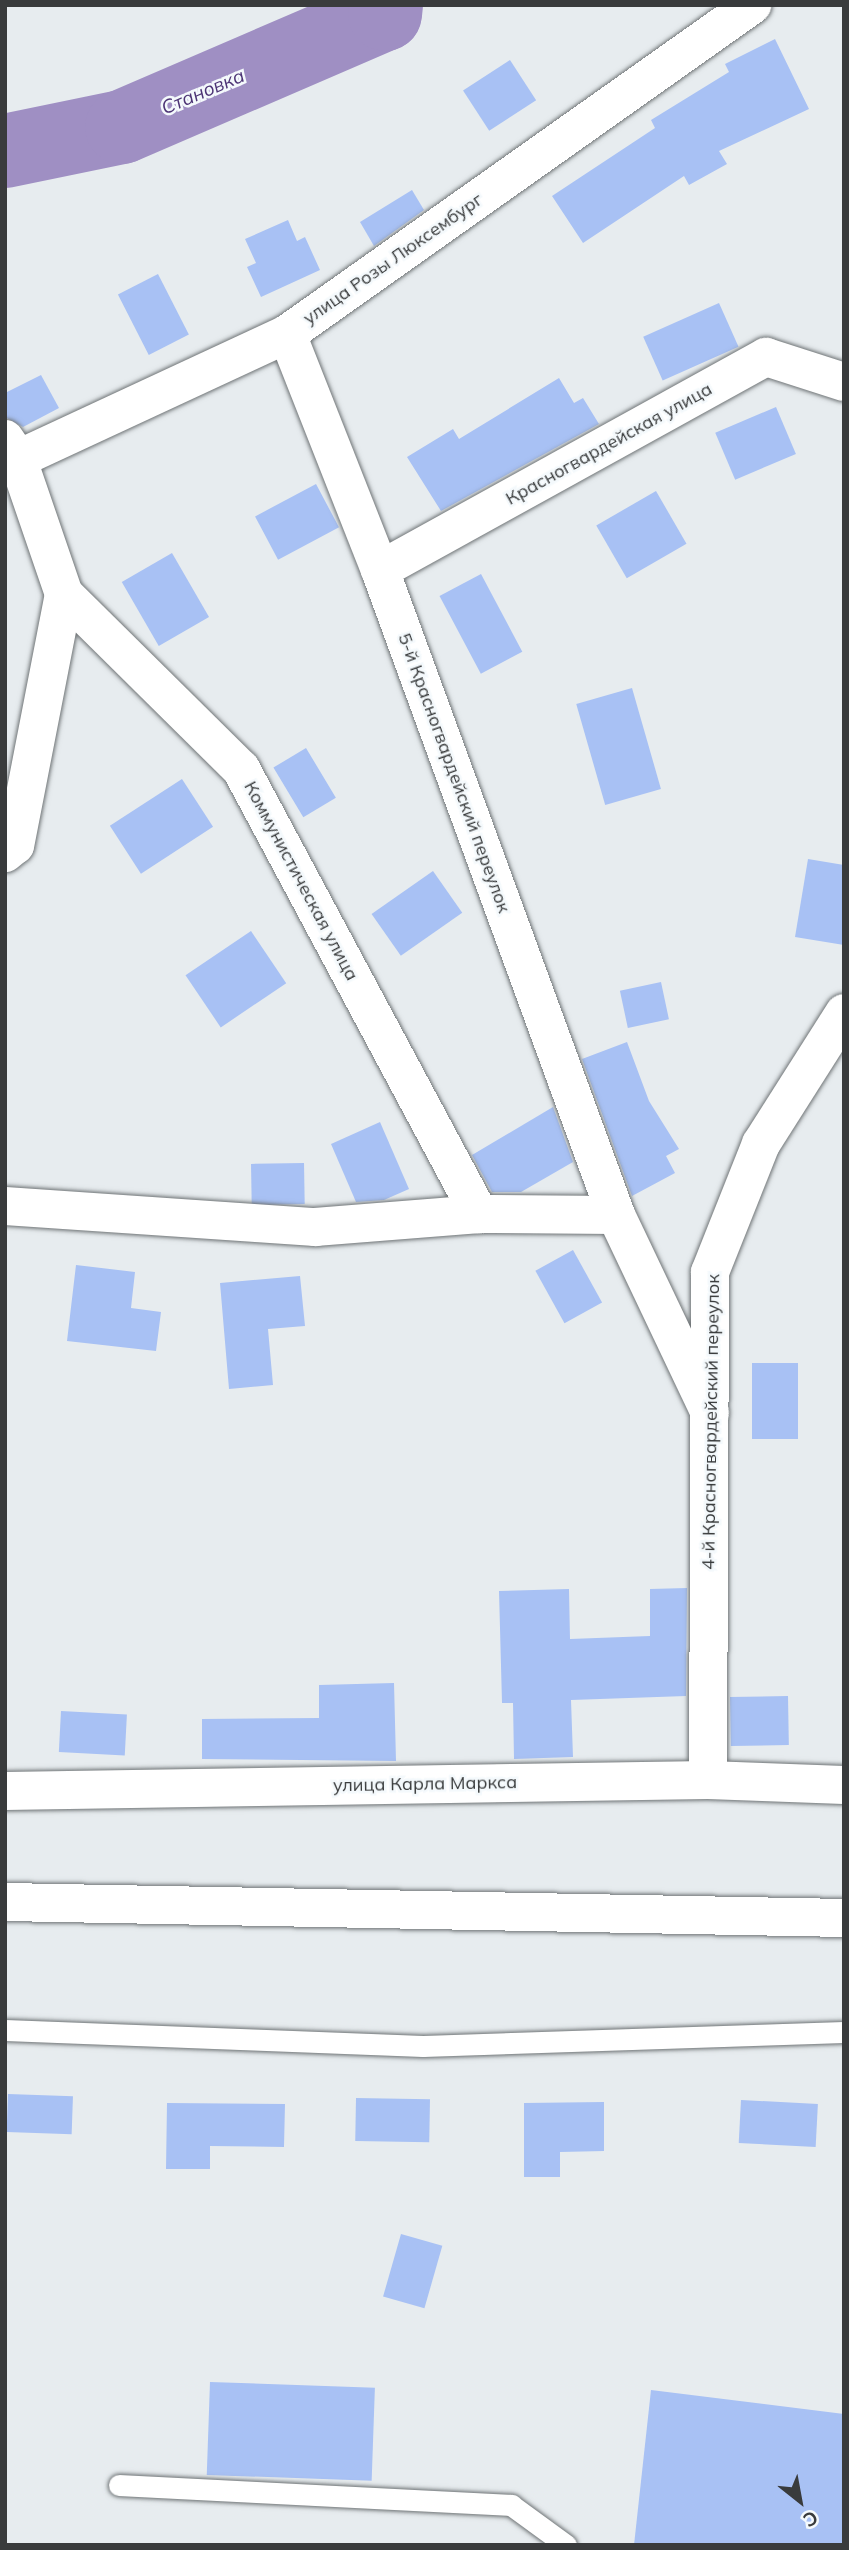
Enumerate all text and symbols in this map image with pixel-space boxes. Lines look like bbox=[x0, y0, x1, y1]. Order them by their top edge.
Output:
water label: Становка bbox=[158, 64, 248, 120]
street label: улица Розы Люксембург bbox=[299, 189, 487, 329]
street label: Красногвардейская улица bbox=[502, 378, 716, 510]
street label: 5-й Красногвардейский переулок bbox=[393, 630, 515, 916]
street label: Коммунистическая улица bbox=[239, 778, 363, 984]
street label: 4-й Красногвардейский переулок bbox=[698, 1274, 724, 1570]
street label: улица Карла Маркса bbox=[333, 1772, 517, 1796]
north arrow bbox=[765, 2466, 835, 2536]
text: С bbox=[799, 2505, 823, 2533]

